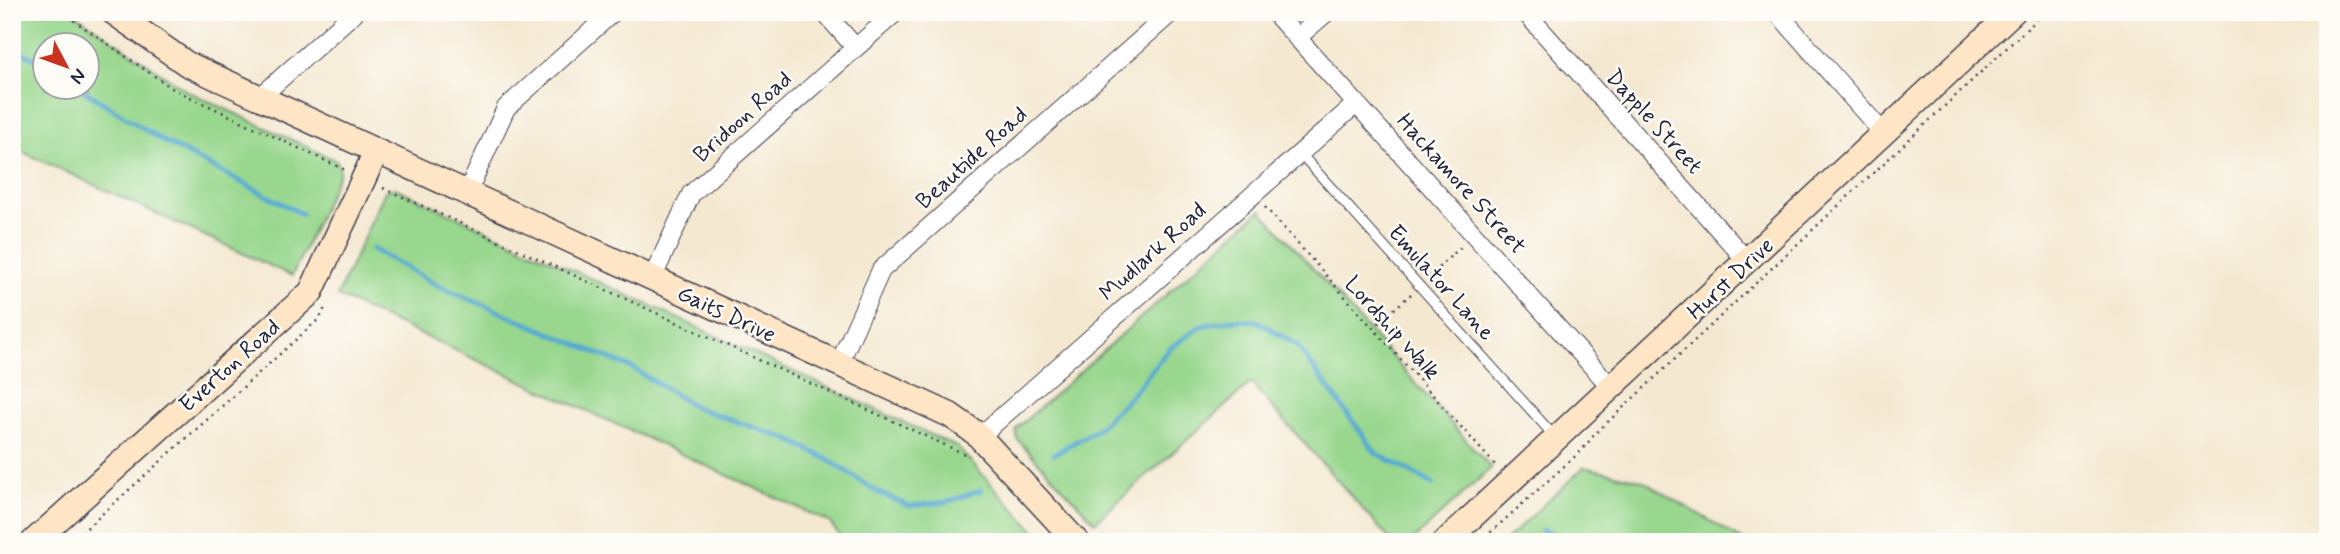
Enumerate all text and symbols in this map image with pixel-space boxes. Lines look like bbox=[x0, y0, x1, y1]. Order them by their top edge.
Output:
north arrow bbox=[32, 32, 102, 102]
text: N bbox=[64, 63, 91, 89]
street label: Dapple Street bbox=[1598, 63, 1709, 181]
street label: Bridoon Road bbox=[688, 65, 799, 170]
street label: Beautide Road bbox=[910, 100, 1035, 217]
street label: Hackamore Street bbox=[1389, 107, 1532, 261]
street label: Mudlark Road bbox=[1093, 196, 1213, 309]
street label: Emulator Lane bbox=[1380, 219, 1501, 348]
street label: Hurst Drive bbox=[1682, 232, 1781, 327]
street label: Lordship Walk bbox=[1337, 270, 1446, 387]
street label: Gaits Drive bbox=[672, 279, 780, 351]
street label: Everton Road bbox=[173, 313, 287, 420]

